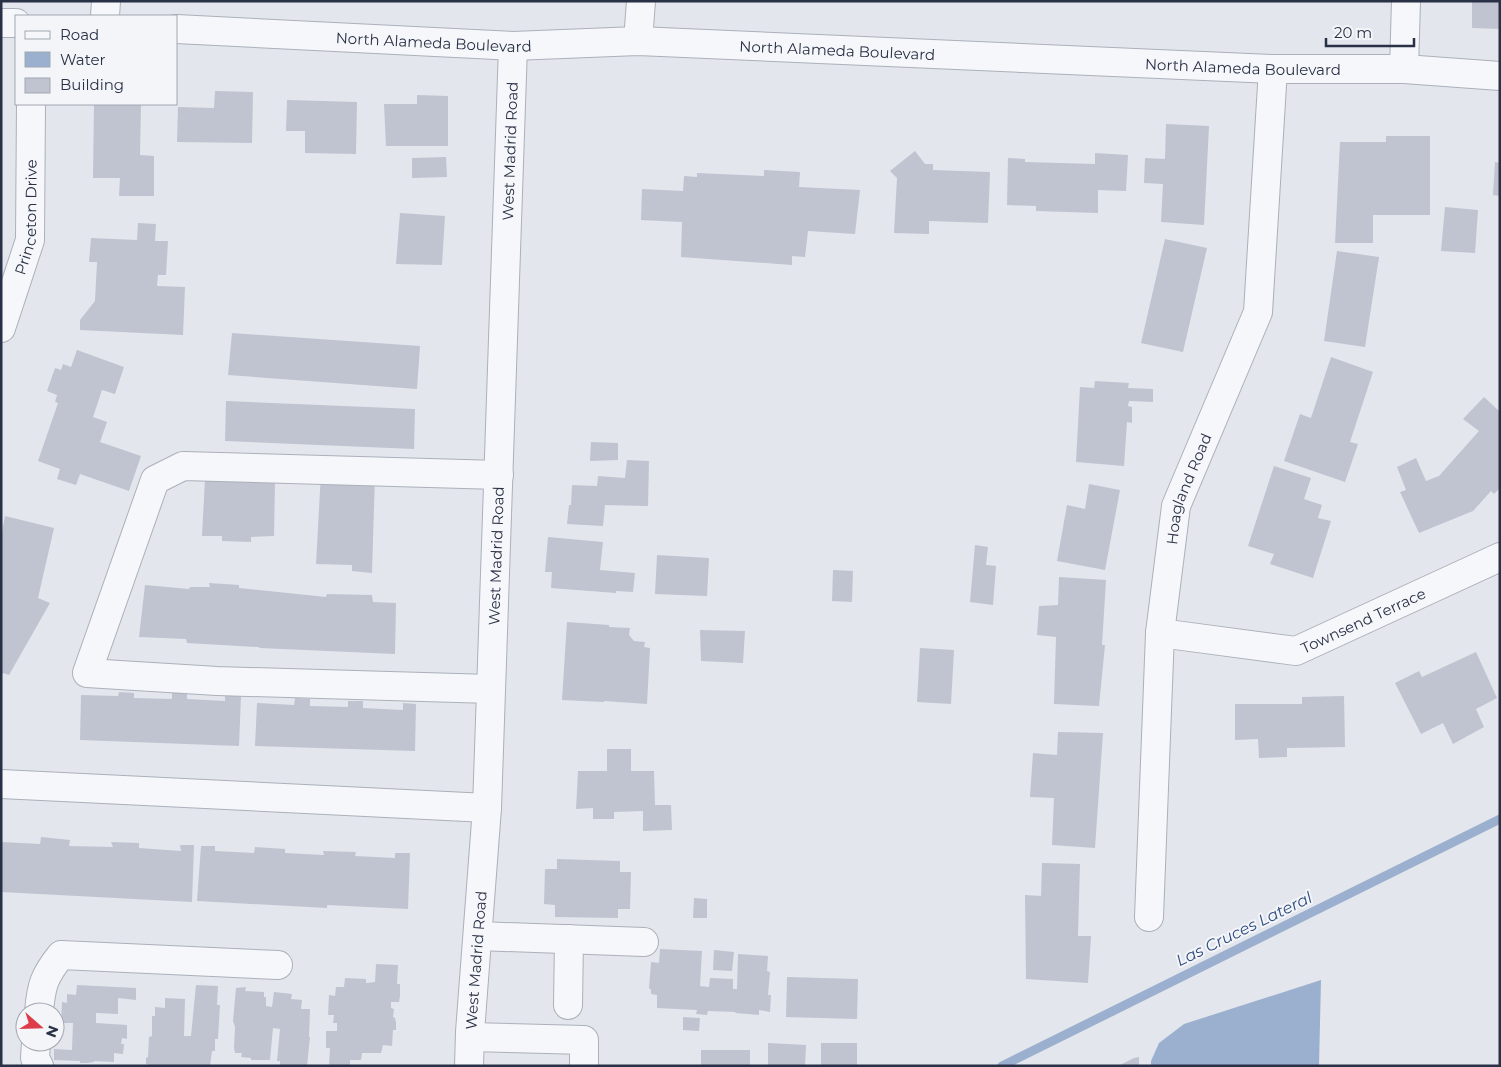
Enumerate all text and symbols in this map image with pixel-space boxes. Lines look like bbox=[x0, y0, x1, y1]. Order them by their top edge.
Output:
legend bbox=[15, 15, 178, 105]
scale bar bbox=[1326, 15, 1414, 47]
text: 20 m bbox=[1334, 23, 1372, 42]
text: Road bbox=[60, 25, 99, 44]
street label: North Alameda Boulevard bbox=[335, 28, 532, 56]
street label: North Alameda Boulevard bbox=[739, 36, 936, 64]
text: Water bbox=[60, 50, 106, 69]
street label: North Alameda Boulevard bbox=[1144, 54, 1341, 79]
text: Building bbox=[60, 75, 124, 94]
street label: West Madrid Road bbox=[498, 81, 521, 221]
street label: Princeton Drive bbox=[10, 159, 40, 277]
street label: Hoagland Road bbox=[1162, 430, 1215, 546]
street label: West Madrid Road bbox=[484, 486, 507, 626]
street label: Townsend Terrace bbox=[1298, 583, 1428, 657]
water label: Las Cruces Lateral bbox=[1173, 888, 1316, 970]
street label: West Madrid Road bbox=[461, 890, 490, 1030]
north arrow bbox=[15, 1002, 65, 1052]
text: N bbox=[42, 1023, 63, 1040]

